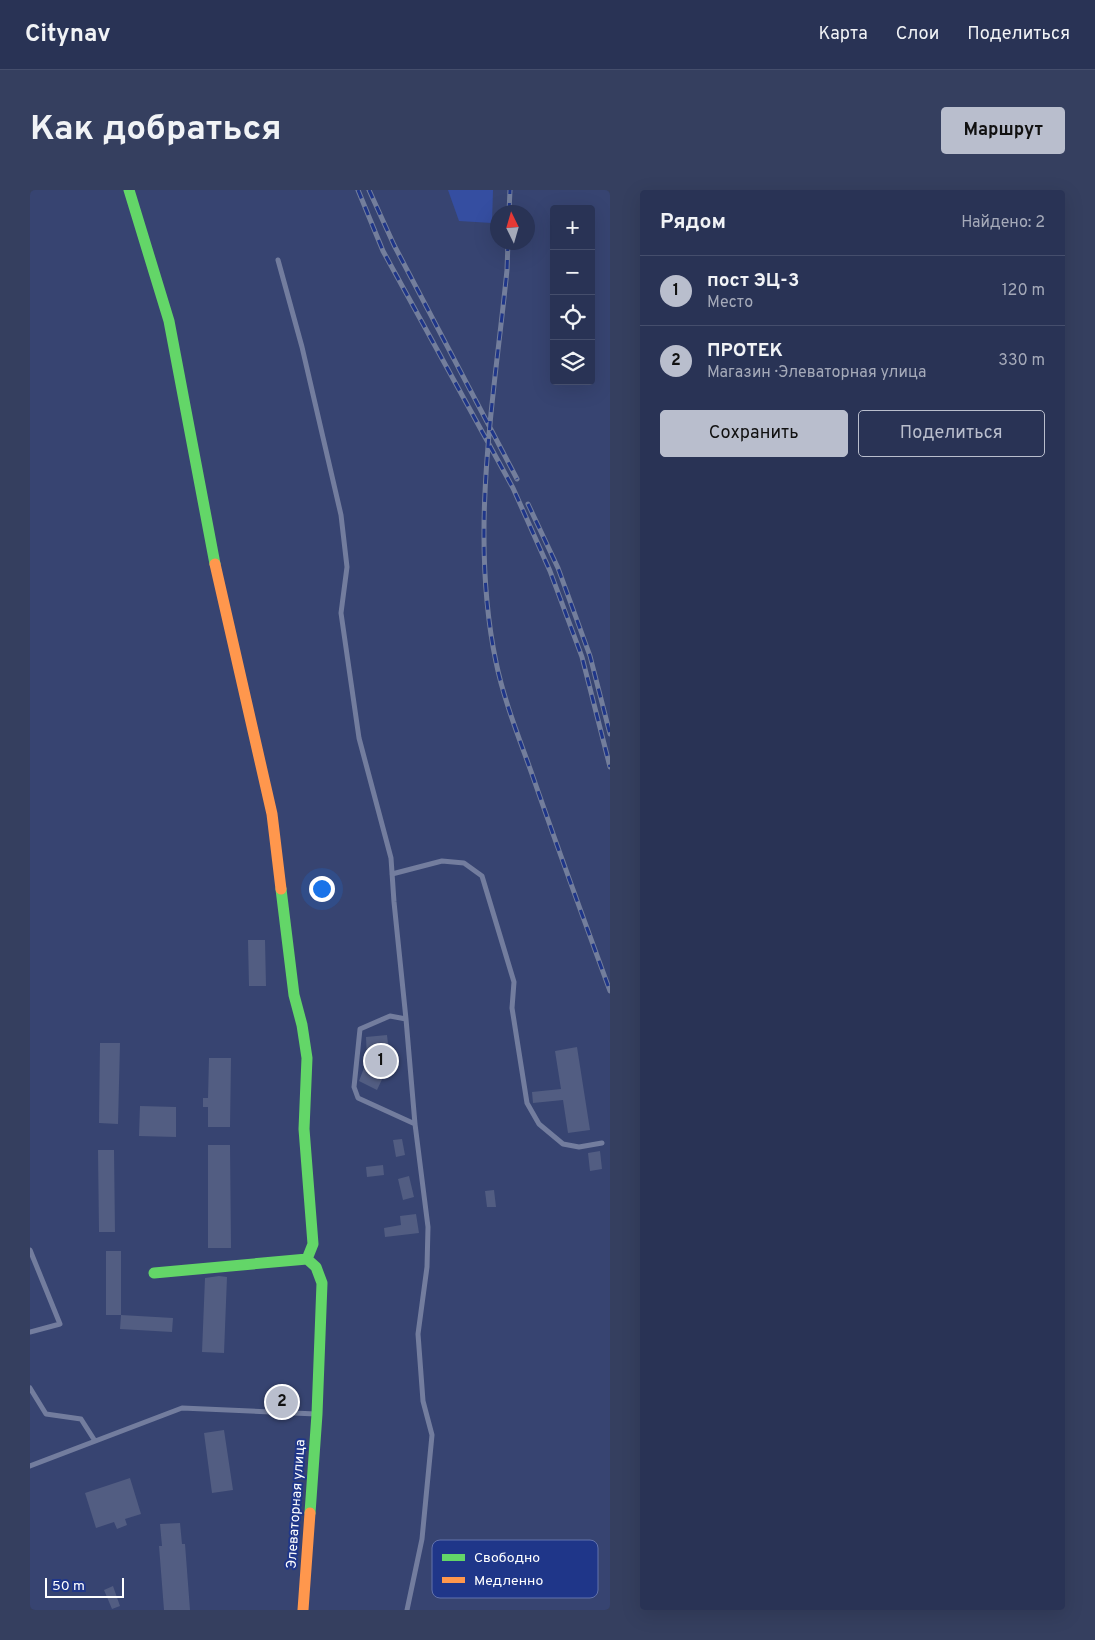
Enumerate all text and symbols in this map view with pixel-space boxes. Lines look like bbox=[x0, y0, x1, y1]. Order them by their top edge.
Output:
text: Citynav bbox=[25, 20, 111, 50]
text: Карта bbox=[818, 23, 868, 46]
text: Слои bbox=[896, 23, 939, 46]
text: Поделиться bbox=[967, 23, 1070, 46]
button: Маршрут bbox=[941, 107, 1065, 154]
text: Как добраться bbox=[30, 108, 282, 152]
north arrow bbox=[490, 205, 535, 250]
map controls bbox=[550, 205, 595, 385]
button: + bbox=[550, 205, 595, 250]
text: Рядом bbox=[660, 209, 726, 236]
text: Найдено: 2 bbox=[961, 213, 1045, 233]
button: − bbox=[550, 250, 595, 295]
text: пост ЭЦ-3 bbox=[707, 269, 799, 293]
text: 1 bbox=[673, 281, 679, 301]
text: 120 m bbox=[1002, 281, 1045, 301]
text: Место bbox=[707, 293, 753, 313]
button: locate bbox=[550, 295, 595, 340]
text: ПРОТЕК bbox=[707, 339, 783, 363]
button: layers bbox=[550, 340, 595, 385]
text: 2 bbox=[671, 351, 681, 371]
text: 330 m bbox=[998, 351, 1045, 371]
text: Магазин · Элеваторная улица bbox=[707, 363, 926, 383]
button: Сохранить bbox=[660, 410, 848, 457]
button: Поделиться bbox=[858, 410, 1045, 457]
your location bbox=[309, 876, 335, 902]
pin: 1 bbox=[365, 1042, 397, 1080]
pin: 2 bbox=[266, 1383, 298, 1421]
street label: Элеваторная улица bbox=[283, 1439, 309, 1569]
legend bbox=[432, 1540, 598, 1598]
text: Свободно bbox=[474, 1550, 540, 1567]
text: Медленно bbox=[474, 1573, 543, 1590]
scale bar bbox=[45, 1575, 124, 1598]
text: 50 m bbox=[52, 1578, 85, 1595]

